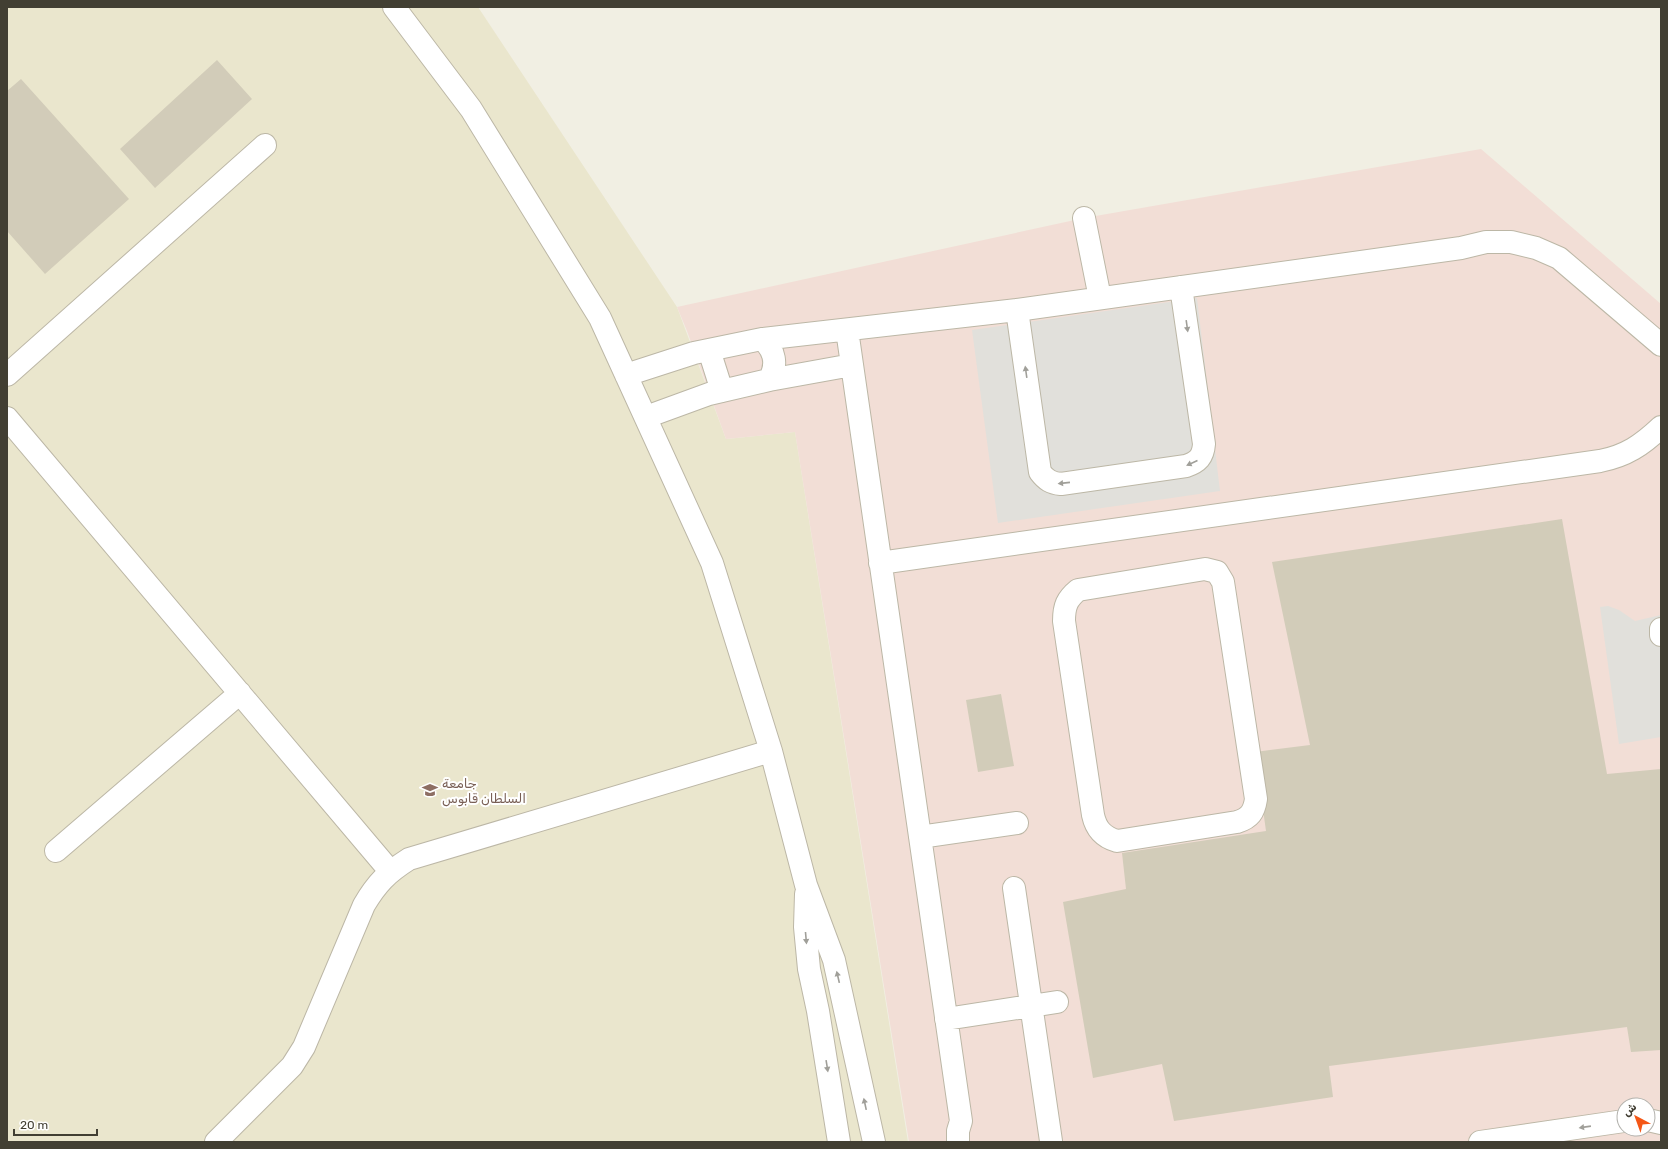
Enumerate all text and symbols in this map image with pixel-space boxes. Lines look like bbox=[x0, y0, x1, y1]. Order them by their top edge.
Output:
one-way arrow bbox=[1184, 320, 1190, 332]
one-way arrow bbox=[1023, 366, 1029, 378]
one-way arrow bbox=[1187, 460, 1198, 466]
one-way arrow bbox=[1058, 480, 1070, 486]
place label: جامعة السلطان قابوس bbox=[442, 776, 526, 807]
school or university icon: جامعة السلطان قابوس bbox=[421, 781, 439, 799]
one-way arrow bbox=[803, 932, 810, 944]
one-way arrow bbox=[835, 971, 841, 983]
one-way arrow bbox=[824, 1060, 830, 1072]
north arrow bbox=[1616, 1097, 1656, 1137]
one-way arrow bbox=[862, 1098, 868, 1110]
text: ش bbox=[1620, 1100, 1639, 1119]
scale bar bbox=[14, 1111, 97, 1137]
text: 20 m bbox=[20, 1118, 48, 1132]
one-way arrow bbox=[1579, 1124, 1591, 1130]

